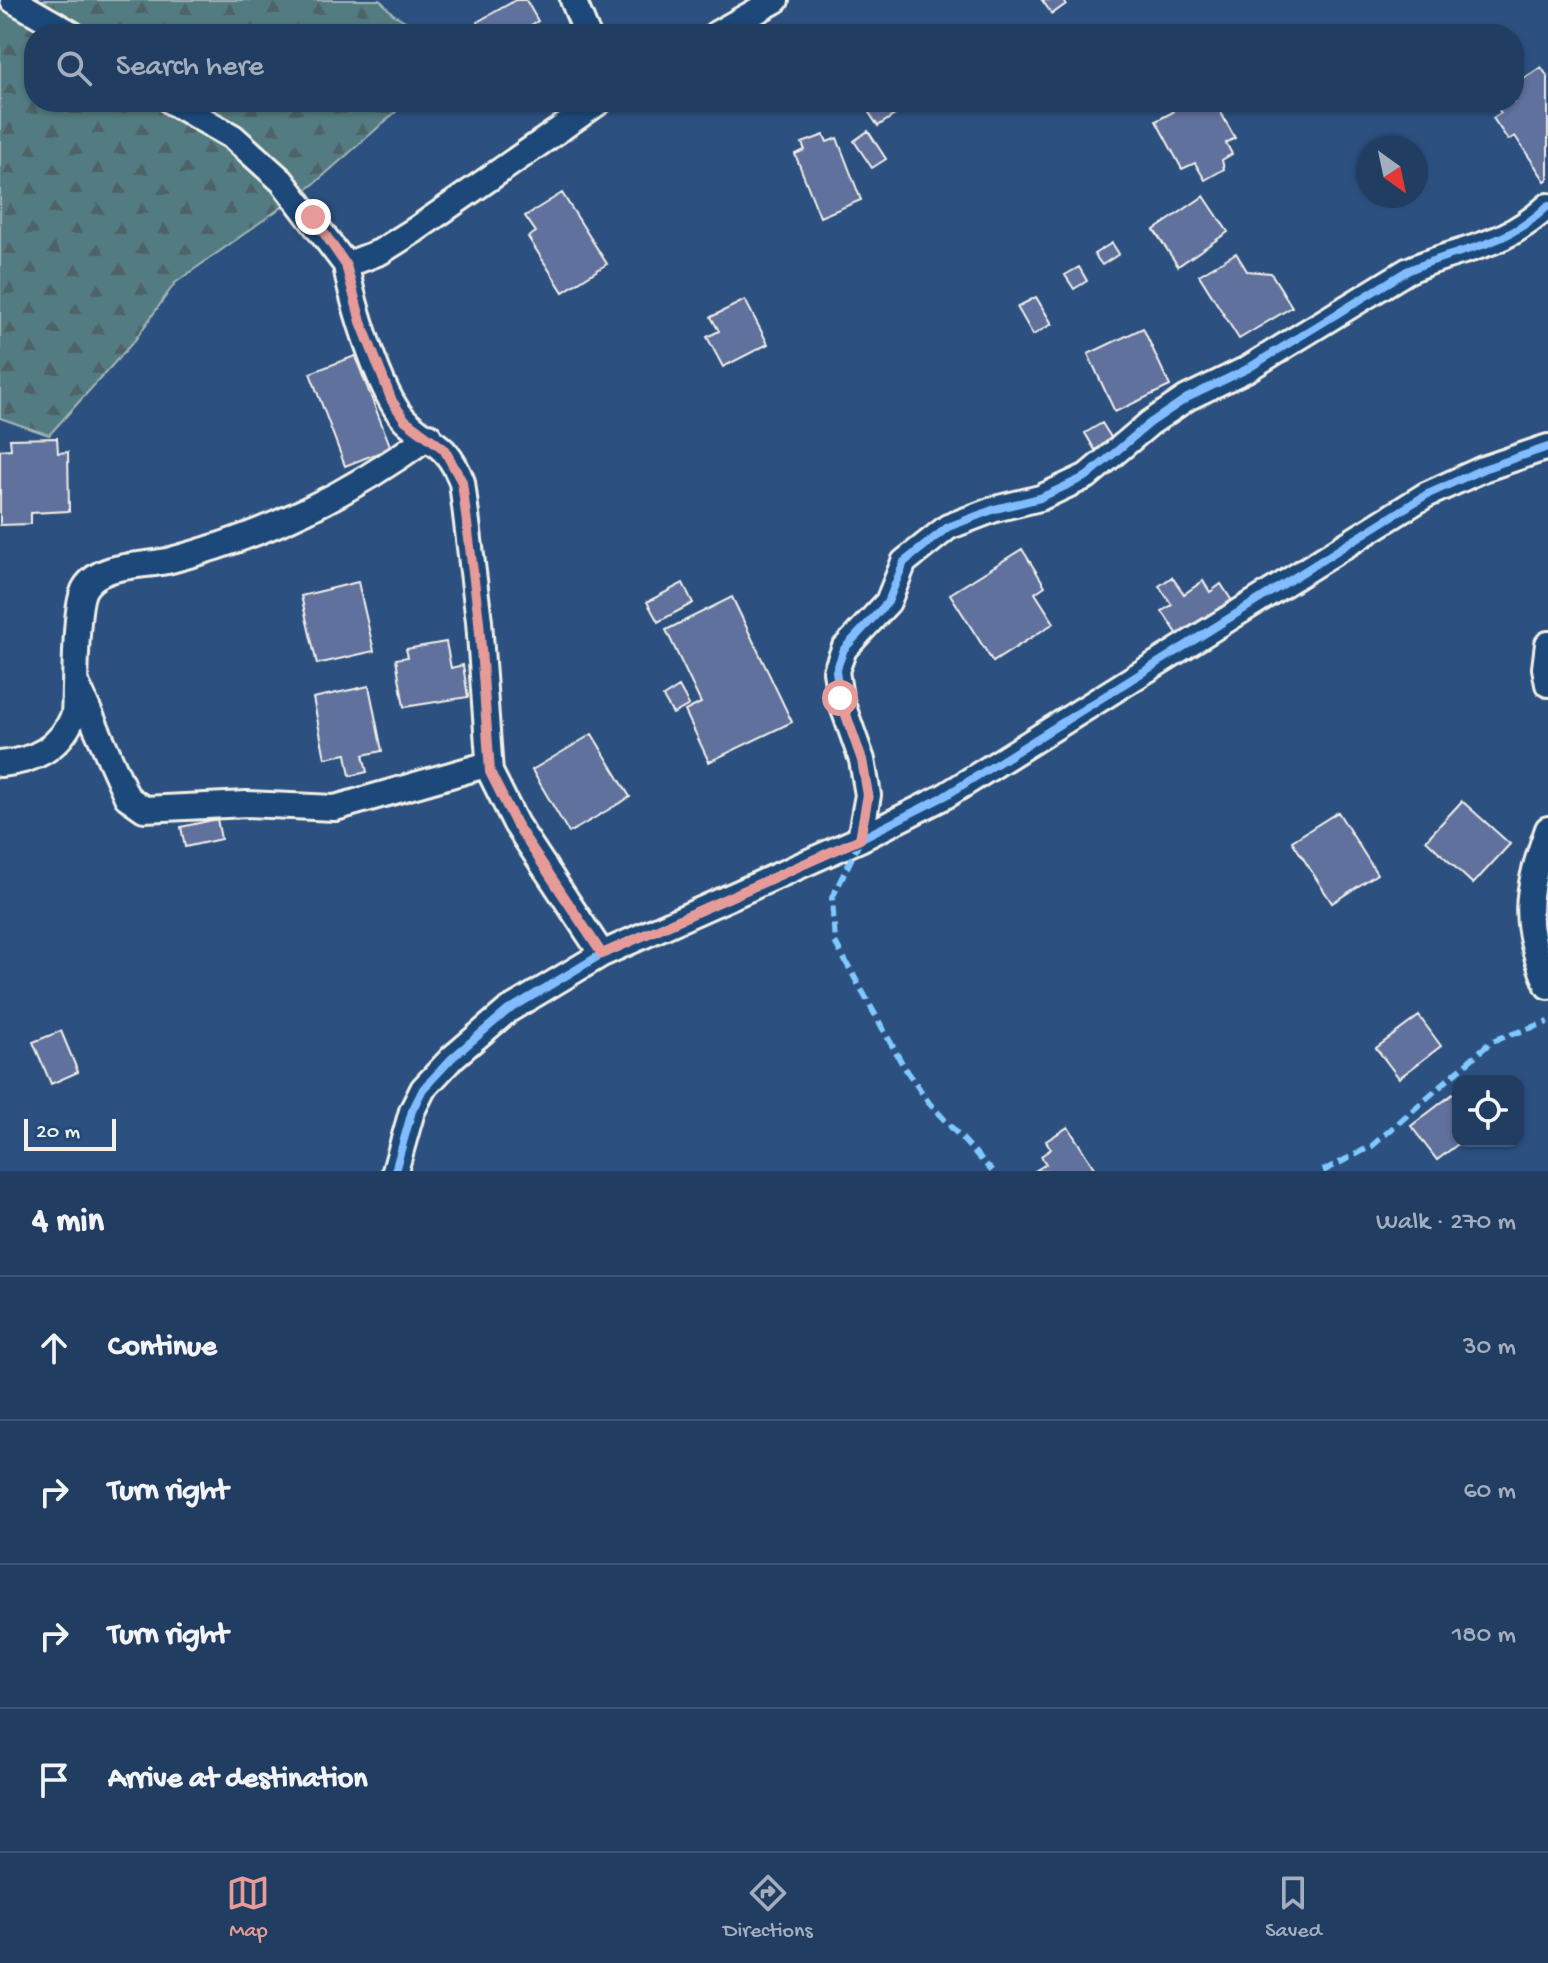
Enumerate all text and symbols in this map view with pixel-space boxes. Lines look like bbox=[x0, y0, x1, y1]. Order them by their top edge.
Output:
search box bbox=[24, 24, 1524, 112]
icon: search bbox=[52, 46, 96, 90]
text: Search here bbox=[116, 51, 264, 86]
north arrow bbox=[1356, 136, 1428, 208]
route end bbox=[295, 199, 331, 235]
route start bbox=[822, 680, 858, 716]
map controls bbox=[1452, 1075, 1524, 1147]
button: locate bbox=[1452, 1075, 1524, 1147]
scale bar bbox=[24, 1115, 116, 1151]
text: 20 m bbox=[36, 1120, 80, 1146]
text: 4 min bbox=[32, 1203, 104, 1243]
text: Walk · 270 m bbox=[1376, 1208, 1516, 1239]
icon: ahead bbox=[32, 1326, 76, 1370]
text: Continue bbox=[108, 1331, 217, 1366]
text: 30 m bbox=[1463, 1333, 1516, 1364]
icon: right bbox=[32, 1470, 76, 1514]
text: Turn right bbox=[108, 1475, 228, 1510]
text: 60 m bbox=[1463, 1477, 1516, 1508]
icon: right bbox=[32, 1614, 76, 1658]
text: Turn right bbox=[108, 1619, 228, 1654]
text: 180 m bbox=[1452, 1621, 1516, 1652]
icon: arrive bbox=[32, 1758, 76, 1802]
text: Arrive at destination bbox=[108, 1763, 368, 1798]
tab: Map bbox=[226, 1871, 270, 1945]
tab: Directions bbox=[723, 1871, 813, 1945]
tab: Saved bbox=[1265, 1871, 1322, 1945]

